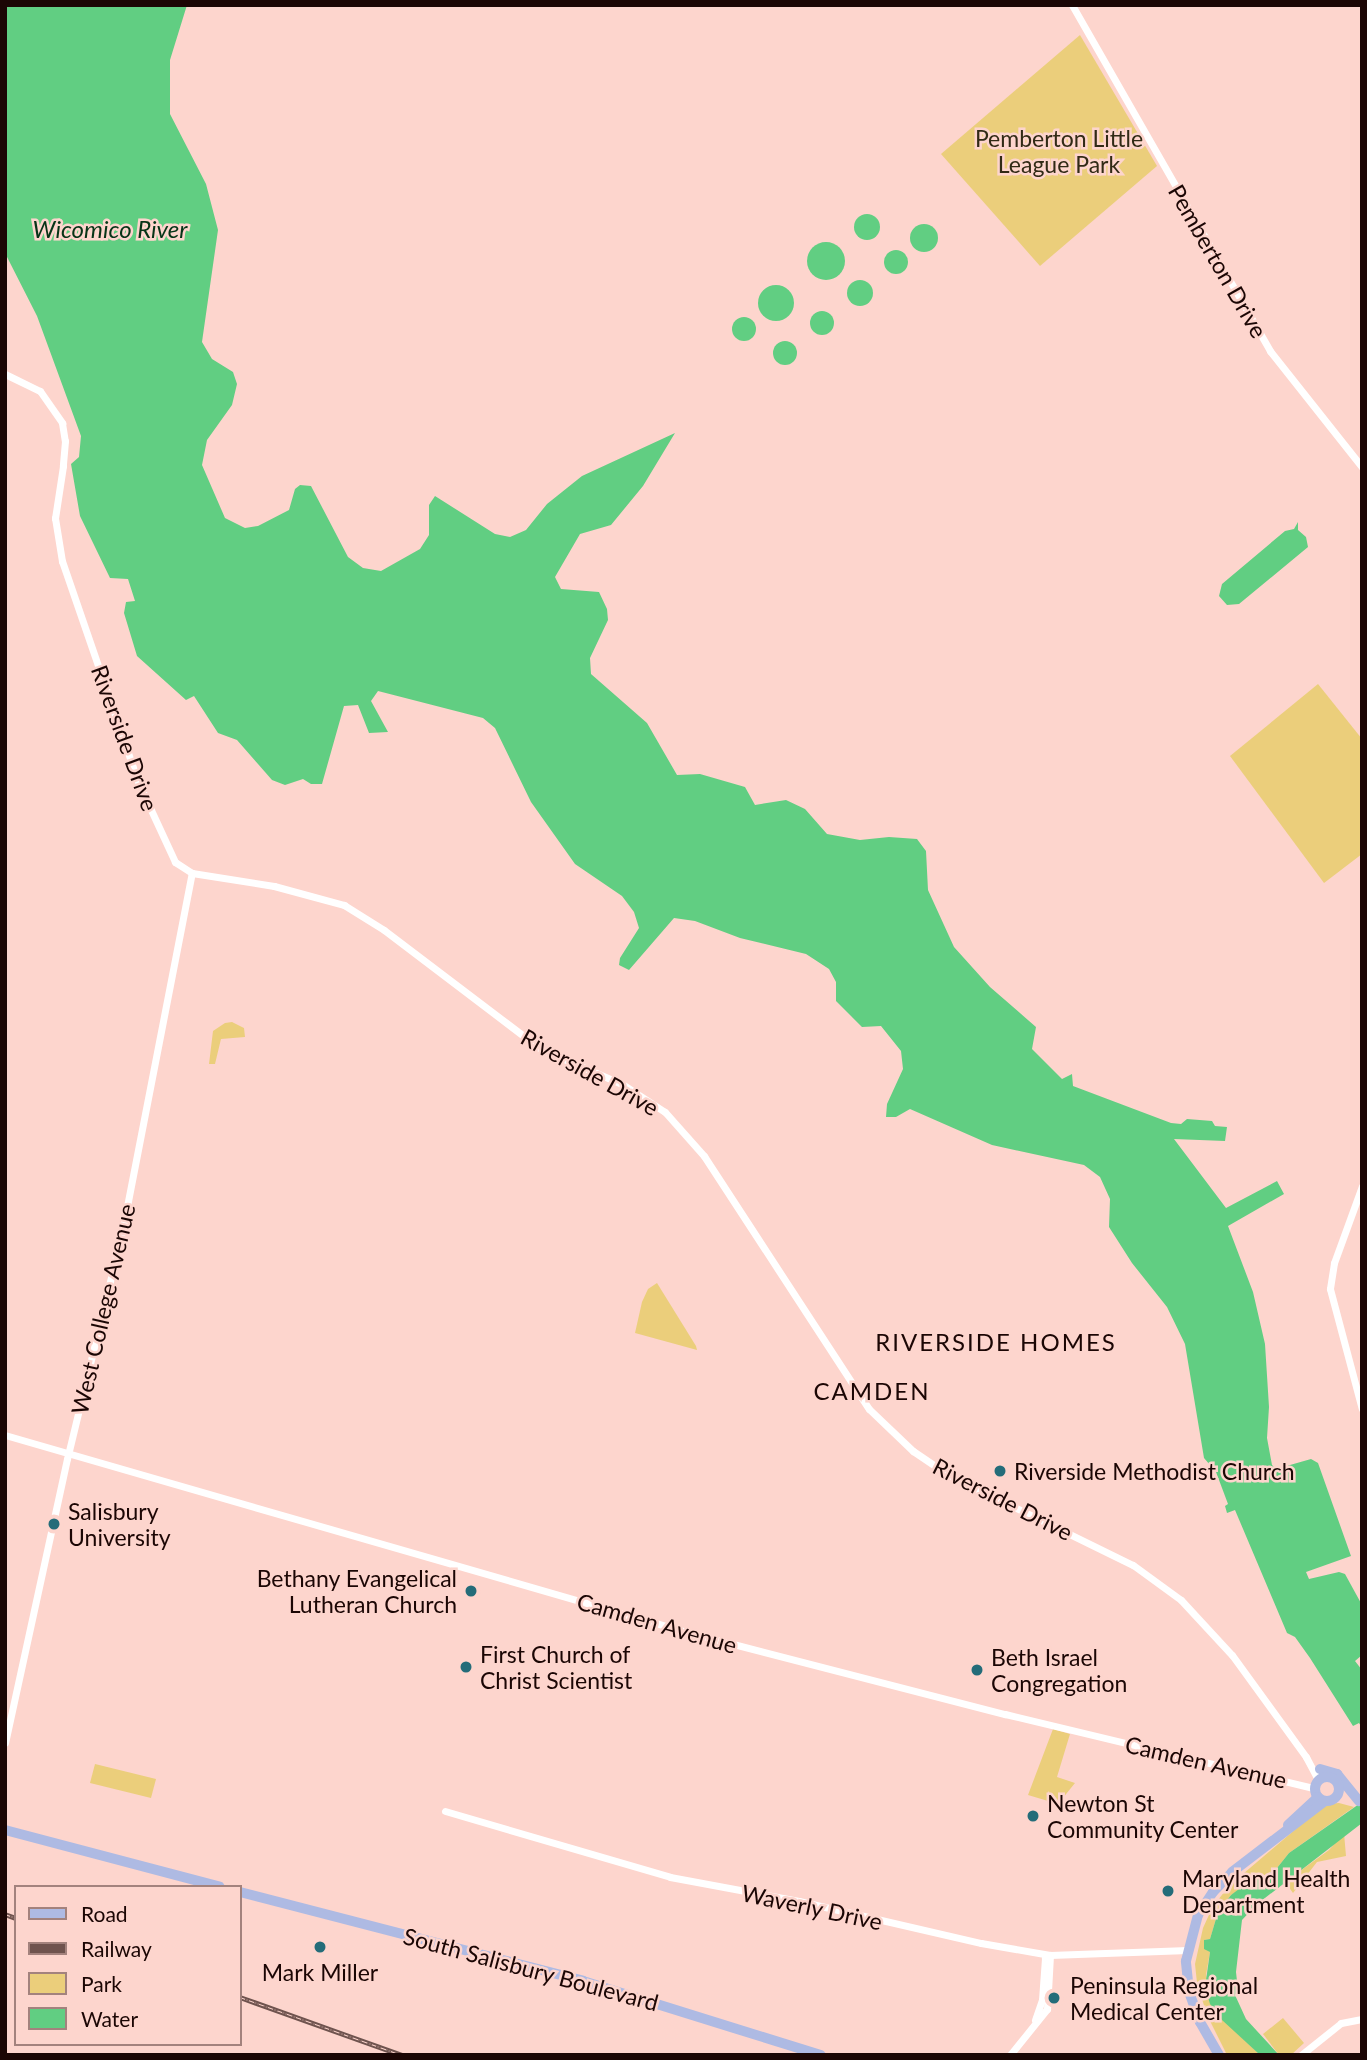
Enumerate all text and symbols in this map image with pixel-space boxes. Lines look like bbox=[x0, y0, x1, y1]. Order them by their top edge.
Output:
park label: Pemberton Little League Park bbox=[975, 124, 1143, 178]
street label: Pemberton Drive bbox=[1163, 179, 1273, 343]
water label: Wicomico River bbox=[33, 215, 187, 243]
street label: Riverside Drive bbox=[86, 661, 164, 815]
street label: Riverside Drive bbox=[516, 1023, 664, 1121]
street label: West College Avenue bbox=[65, 1201, 141, 1417]
district label: RIVERSIDE HOMES bbox=[877, 1328, 1115, 1356]
district label: CAMDEN bbox=[814, 1377, 930, 1405]
street label: Riverside Drive bbox=[929, 1452, 1077, 1546]
place label: Riverside Methodist Church bbox=[1014, 1457, 1295, 1485]
marker: Riverside Methodist Church bbox=[992, 1463, 1008, 1479]
place label: Salisbury University bbox=[68, 1497, 170, 1551]
marker: Salisbury University bbox=[46, 1516, 62, 1532]
place label: Bethany Evangelical Lutheran Church bbox=[256, 1564, 457, 1618]
marker: Bethany Evangelical Lutheran Church bbox=[463, 1583, 479, 1599]
street label: Camden Avenue bbox=[574, 1587, 740, 1659]
place label: First Church of Christ Scientist bbox=[480, 1640, 632, 1694]
place label: Beth Israel Congregation bbox=[991, 1643, 1127, 1697]
marker: First Church of Christ Scientist bbox=[458, 1659, 474, 1675]
marker: Beth Israel Congregation bbox=[969, 1662, 985, 1678]
street label: Camden Avenue bbox=[1122, 1730, 1290, 1794]
place label: Newton St Community Center bbox=[1047, 1789, 1239, 1843]
marker: Newton St Community Center bbox=[1025, 1808, 1041, 1824]
place label: Maryland Health Department bbox=[1182, 1864, 1350, 1918]
street label: Waverly Drive bbox=[739, 1879, 885, 1935]
marker: Maryland Health Department bbox=[1160, 1883, 1176, 1899]
legend bbox=[14, 1885, 242, 2046]
text: Road bbox=[81, 1901, 128, 1926]
street label: South Salisbury Boulevard bbox=[400, 1922, 662, 2016]
text: Railway bbox=[81, 1936, 152, 1961]
marker: Mark Miller bbox=[312, 1939, 328, 1955]
place label: Mark Miller bbox=[262, 1958, 378, 1986]
text: Park bbox=[81, 1971, 122, 1996]
place label: Peninsula Regional Medical Center bbox=[1070, 1971, 1258, 2025]
marker: Peninsula Regional Medical Center bbox=[1044, 1988, 1064, 2008]
text: Water bbox=[81, 2006, 138, 2031]

